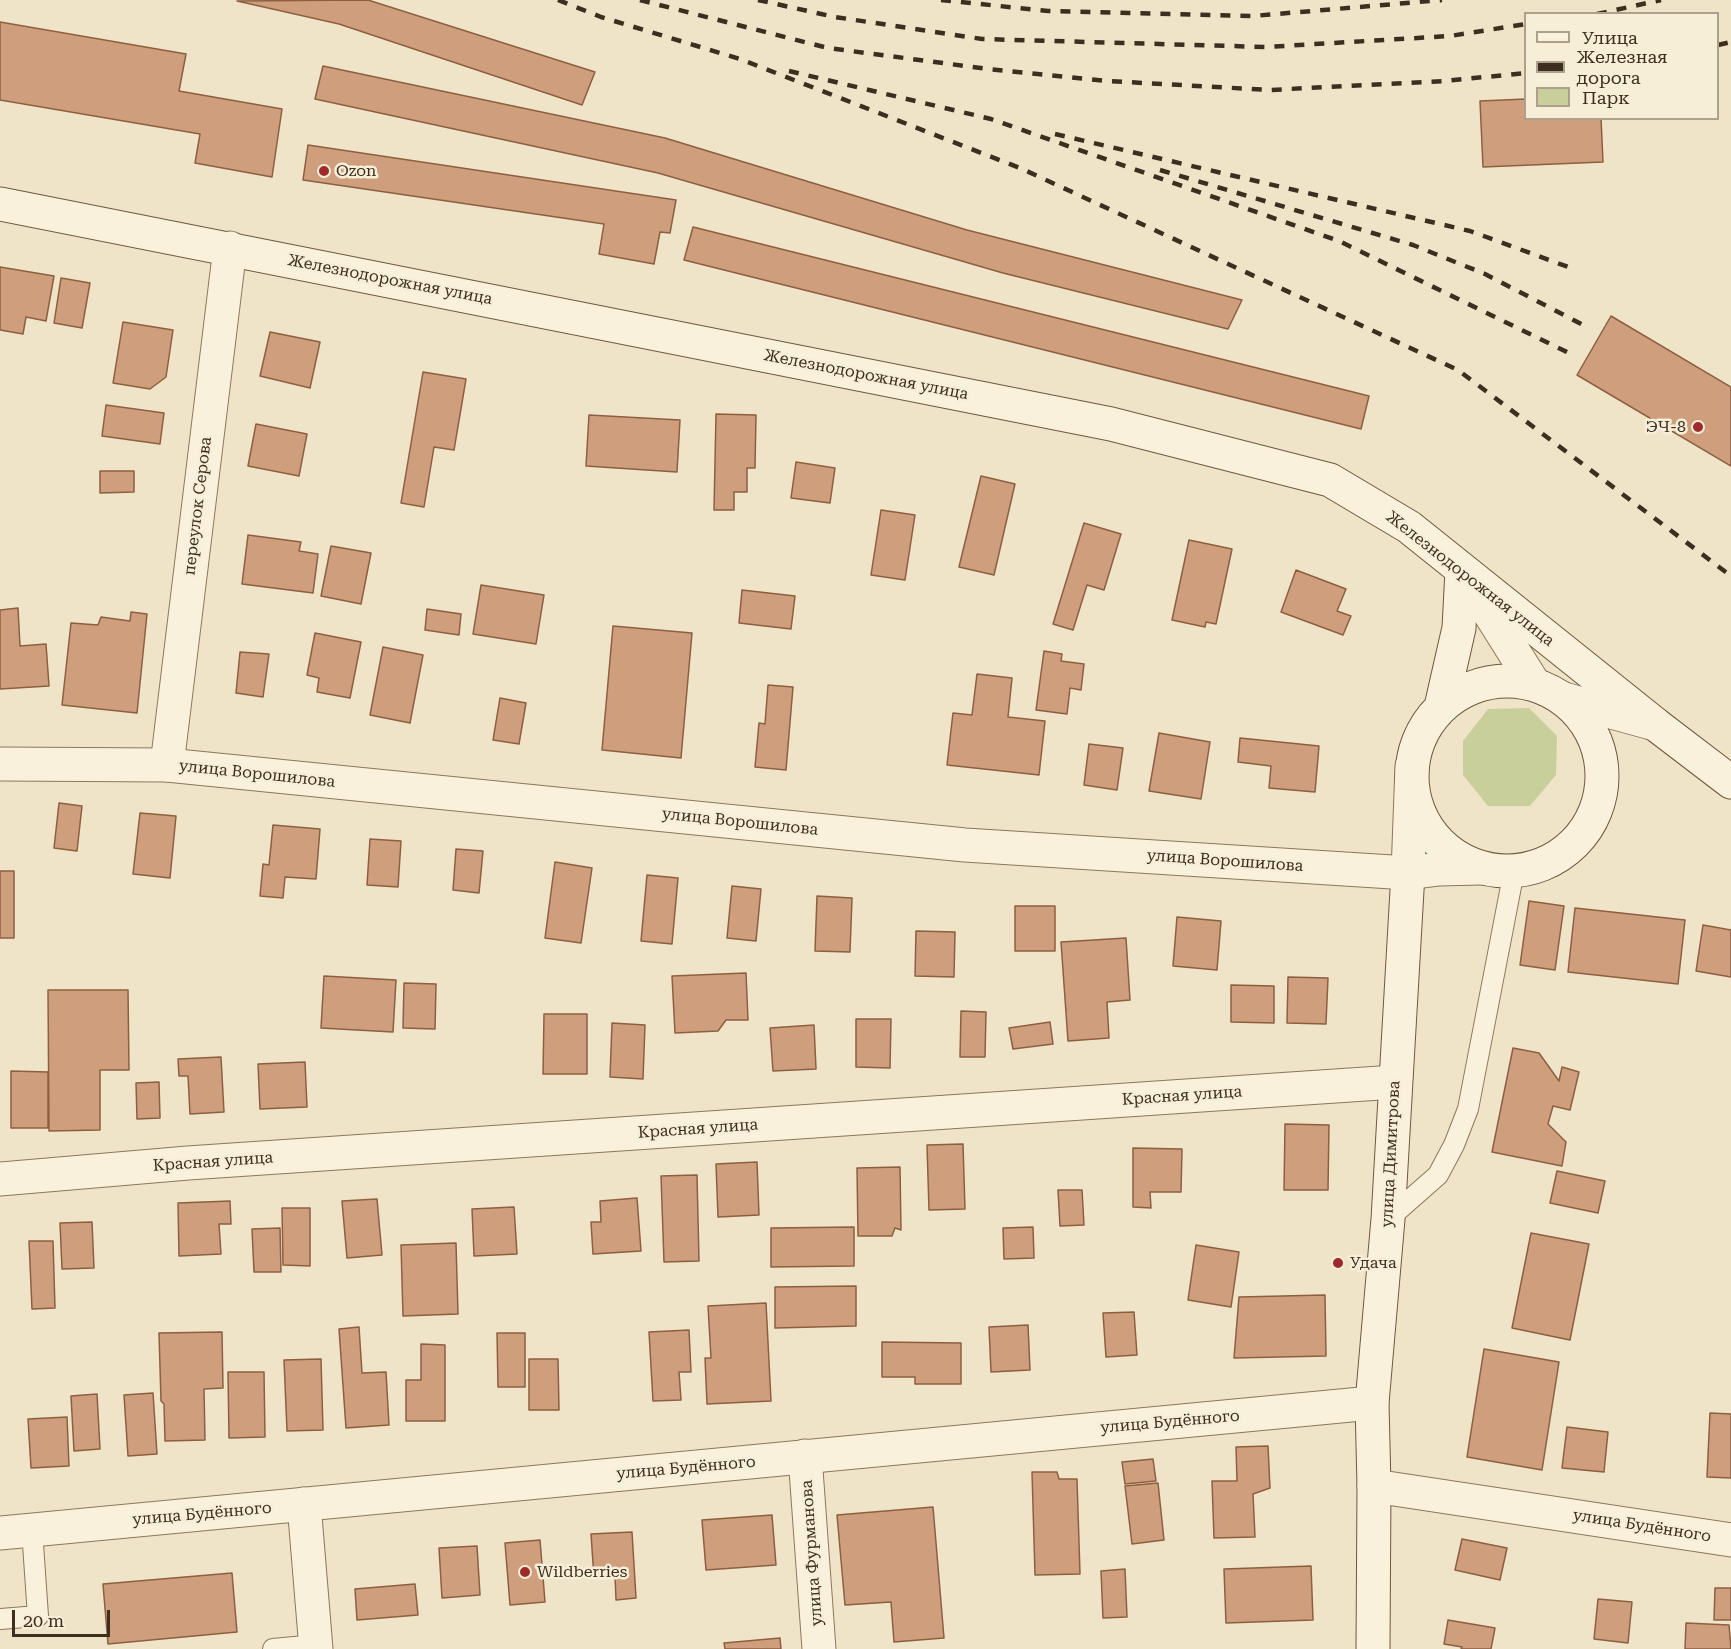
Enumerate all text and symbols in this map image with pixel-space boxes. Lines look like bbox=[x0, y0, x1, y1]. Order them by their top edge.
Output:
legend bbox=[1524, 12, 1719, 120]
text: Улица bbox=[1582, 27, 1638, 48]
text: Железная дорога bbox=[1577, 46, 1667, 88]
text: Парк bbox=[1582, 87, 1630, 108]
place label: Ozon bbox=[336, 161, 376, 181]
marker: Ozon bbox=[317, 164, 331, 178]
street label: Железнодорожная улица bbox=[286, 251, 494, 309]
street label: Железнодорожная улица bbox=[762, 346, 970, 404]
place label: ЭЧ-8 bbox=[1646, 417, 1686, 437]
marker: ЭЧ-8 bbox=[1691, 420, 1705, 434]
street label: переулок Серова bbox=[180, 436, 216, 576]
street label: Железнодорожная улица bbox=[1382, 507, 1558, 651]
street label: улица Ворошилова bbox=[178, 756, 336, 792]
street label: улица Ворошилова bbox=[661, 804, 819, 840]
street label: улица Ворошилова bbox=[1146, 846, 1304, 876]
street label: улица Димитрова bbox=[1378, 1080, 1404, 1228]
street label: Красная улица bbox=[1121, 1082, 1243, 1110]
street label: Красная улица bbox=[637, 1115, 759, 1143]
street label: Красная улица bbox=[152, 1148, 274, 1176]
place label: Удача bbox=[1350, 1253, 1397, 1273]
marker: Удача bbox=[1331, 1256, 1345, 1270]
street label: улица Будённого bbox=[1100, 1406, 1240, 1438]
street label: улица Будённого bbox=[616, 1452, 756, 1484]
street label: улица Фурманова bbox=[797, 1479, 827, 1627]
street label: улица Будённого bbox=[132, 1498, 272, 1530]
street label: улица Будённого bbox=[1572, 1506, 1712, 1546]
place label: Wildberries bbox=[537, 1562, 627, 1582]
marker: Wildberries bbox=[518, 1565, 532, 1579]
scale bar bbox=[15, 1598, 112, 1636]
text: 20 m bbox=[23, 1610, 64, 1631]

